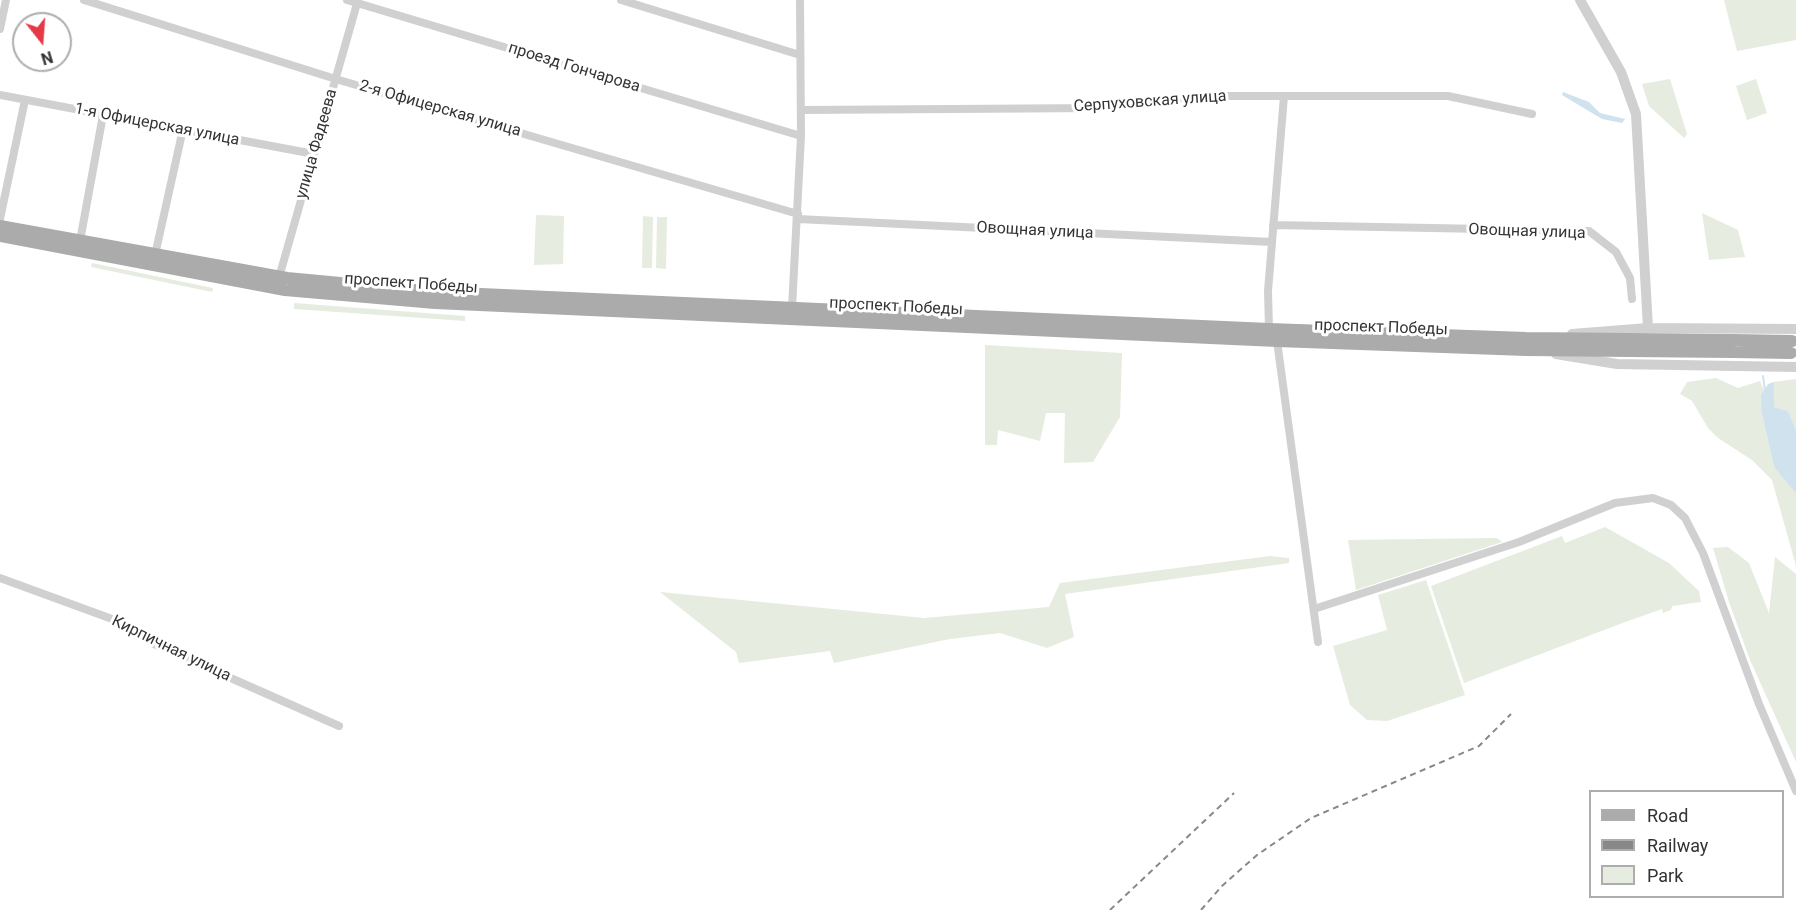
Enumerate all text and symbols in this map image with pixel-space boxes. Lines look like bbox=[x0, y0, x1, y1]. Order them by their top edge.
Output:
north arrow bbox=[12, 12, 72, 72]
street label: проезд Гончарова bbox=[506, 39, 642, 97]
text: N bbox=[39, 47, 55, 69]
street label: 2-я Офицерская улица bbox=[357, 77, 523, 141]
street label: улица Фадеева bbox=[292, 87, 342, 201]
street label: Серпуховская улица bbox=[1073, 87, 1227, 117]
street label: 1-я Офицерская улица bbox=[73, 100, 241, 150]
street label: Овощная улица bbox=[976, 218, 1094, 244]
street label: Овощная улица bbox=[1468, 220, 1586, 244]
street label: проспект Победы bbox=[344, 270, 478, 298]
street label: проспект Победы bbox=[829, 294, 963, 320]
street label: проспект Победы bbox=[1314, 316, 1448, 340]
street label: Кирпичная улица bbox=[108, 612, 234, 686]
legend bbox=[1589, 790, 1784, 898]
text: Road bbox=[1647, 805, 1688, 826]
text: Railway bbox=[1647, 835, 1708, 856]
text: Park bbox=[1647, 865, 1683, 886]

